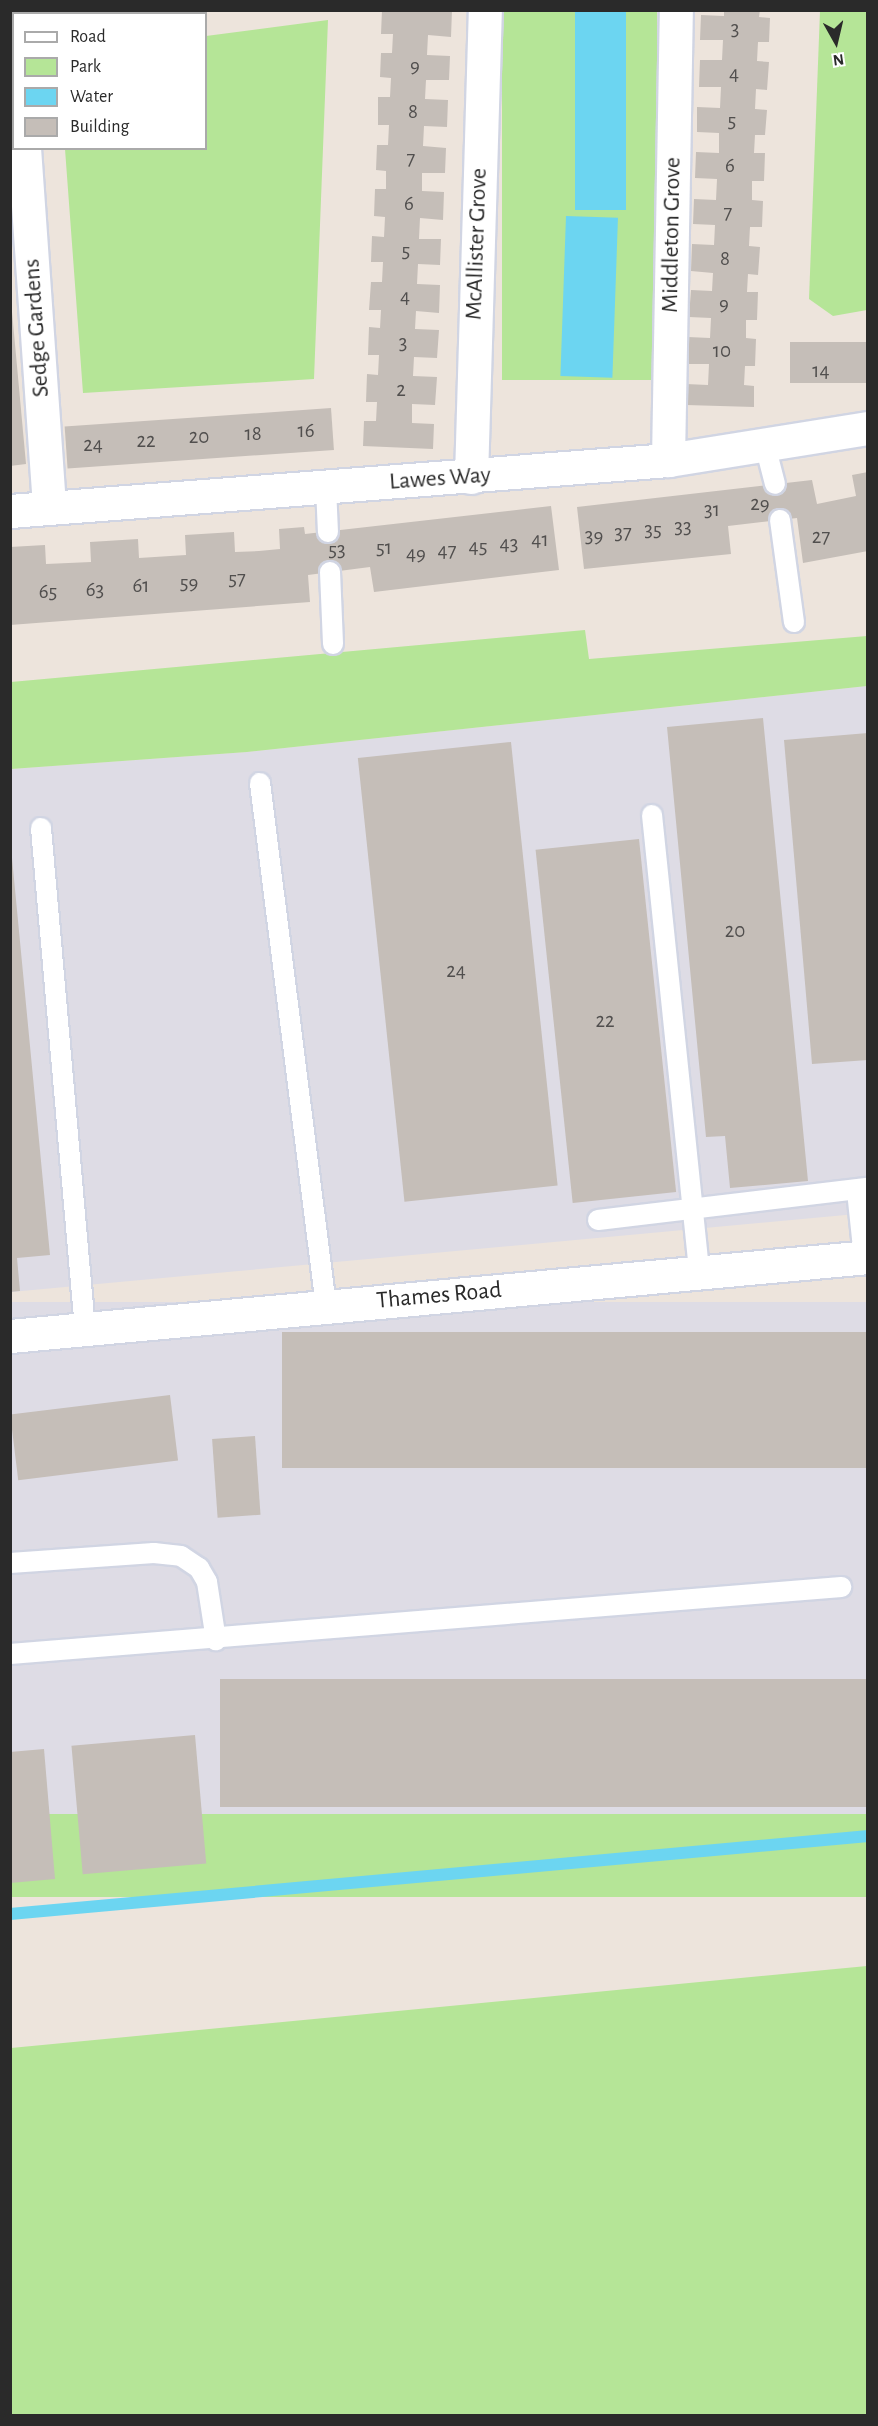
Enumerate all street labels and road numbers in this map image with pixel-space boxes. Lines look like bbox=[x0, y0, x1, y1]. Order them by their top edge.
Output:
street label: Middleton Grove bbox=[656, 157, 688, 313]
street label: McAllister Grove bbox=[460, 167, 494, 321]
street label: Sedge Gardens bbox=[18, 258, 56, 398]
street label: Lawes Way bbox=[388, 461, 492, 497]
street label: Thames Road bbox=[375, 1276, 503, 1316]

